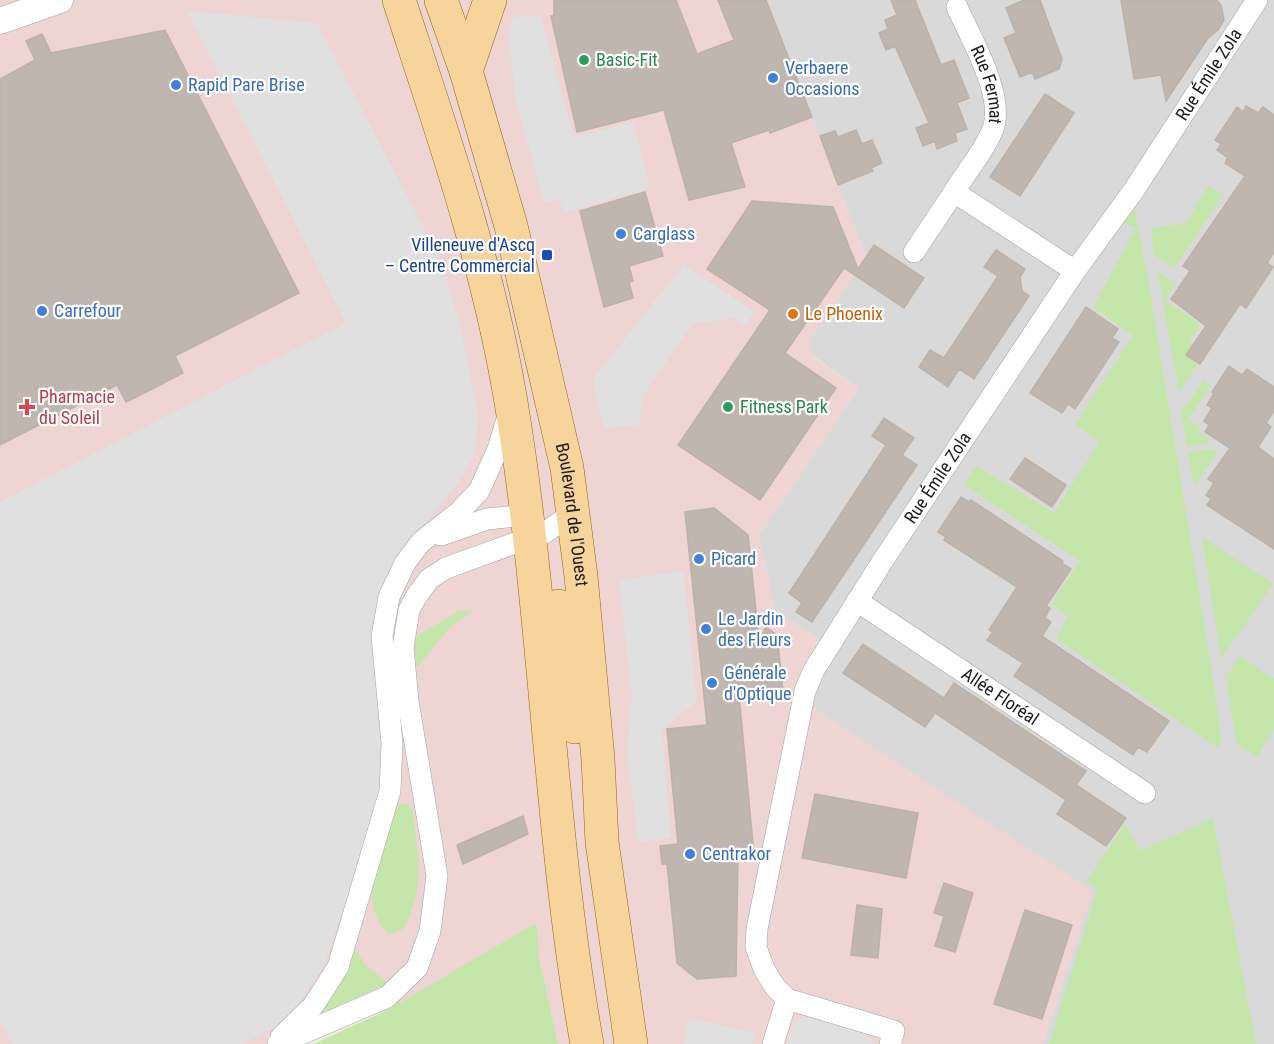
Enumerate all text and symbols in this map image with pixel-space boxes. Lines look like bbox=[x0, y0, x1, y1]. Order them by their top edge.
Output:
street label: Rue Émile Zola bbox=[1171, 24, 1246, 124]
street label: Rue Fermat bbox=[967, 42, 1007, 125]
place label: Basic-Fit bbox=[596, 49, 658, 70]
marker: Basic-Fit bbox=[577, 53, 591, 67]
place label: Verbaere Occasions bbox=[785, 57, 859, 99]
marker: Verbaere Occasions bbox=[766, 71, 780, 85]
place label: Rapid Pare Brise bbox=[188, 74, 305, 95]
marker: Rapid Pare Brise bbox=[169, 78, 183, 92]
place label: Carglass bbox=[633, 223, 695, 244]
marker: Carglass bbox=[614, 227, 628, 241]
place label: Villeneuve d'Ascq – Centre Commercial bbox=[385, 234, 535, 276]
marker: Villeneuve d'Ascq – Centre Commercial bbox=[540, 248, 554, 262]
place label: Carrefour bbox=[54, 300, 121, 321]
place label: Le Phoenix bbox=[805, 303, 883, 324]
marker: Carrefour bbox=[35, 304, 49, 318]
marker: Le Phoenix bbox=[786, 307, 800, 321]
place label: Pharmacie du Soleil bbox=[39, 386, 115, 428]
place label: Fitness Park bbox=[740, 396, 828, 417]
marker: Pharmacie du Soleil bbox=[20, 400, 34, 414]
marker: Fitness Park bbox=[721, 400, 735, 414]
street label: Rue Émile Zola bbox=[900, 428, 975, 527]
street label: Boulevard de l'Ouest bbox=[551, 441, 593, 587]
place label: Picard bbox=[711, 548, 756, 569]
marker: Picard bbox=[692, 552, 706, 566]
place label: Le Jardin des Fleurs bbox=[718, 608, 791, 650]
marker: Le Jardin des Fleurs bbox=[699, 622, 713, 636]
place label: Générale d'Optique bbox=[724, 662, 791, 704]
street label: Allée Floréal bbox=[958, 663, 1043, 729]
marker: Générale d'Optique bbox=[705, 676, 719, 690]
place label: Centrakor bbox=[702, 843, 772, 864]
marker: Centrakor bbox=[683, 847, 697, 861]

